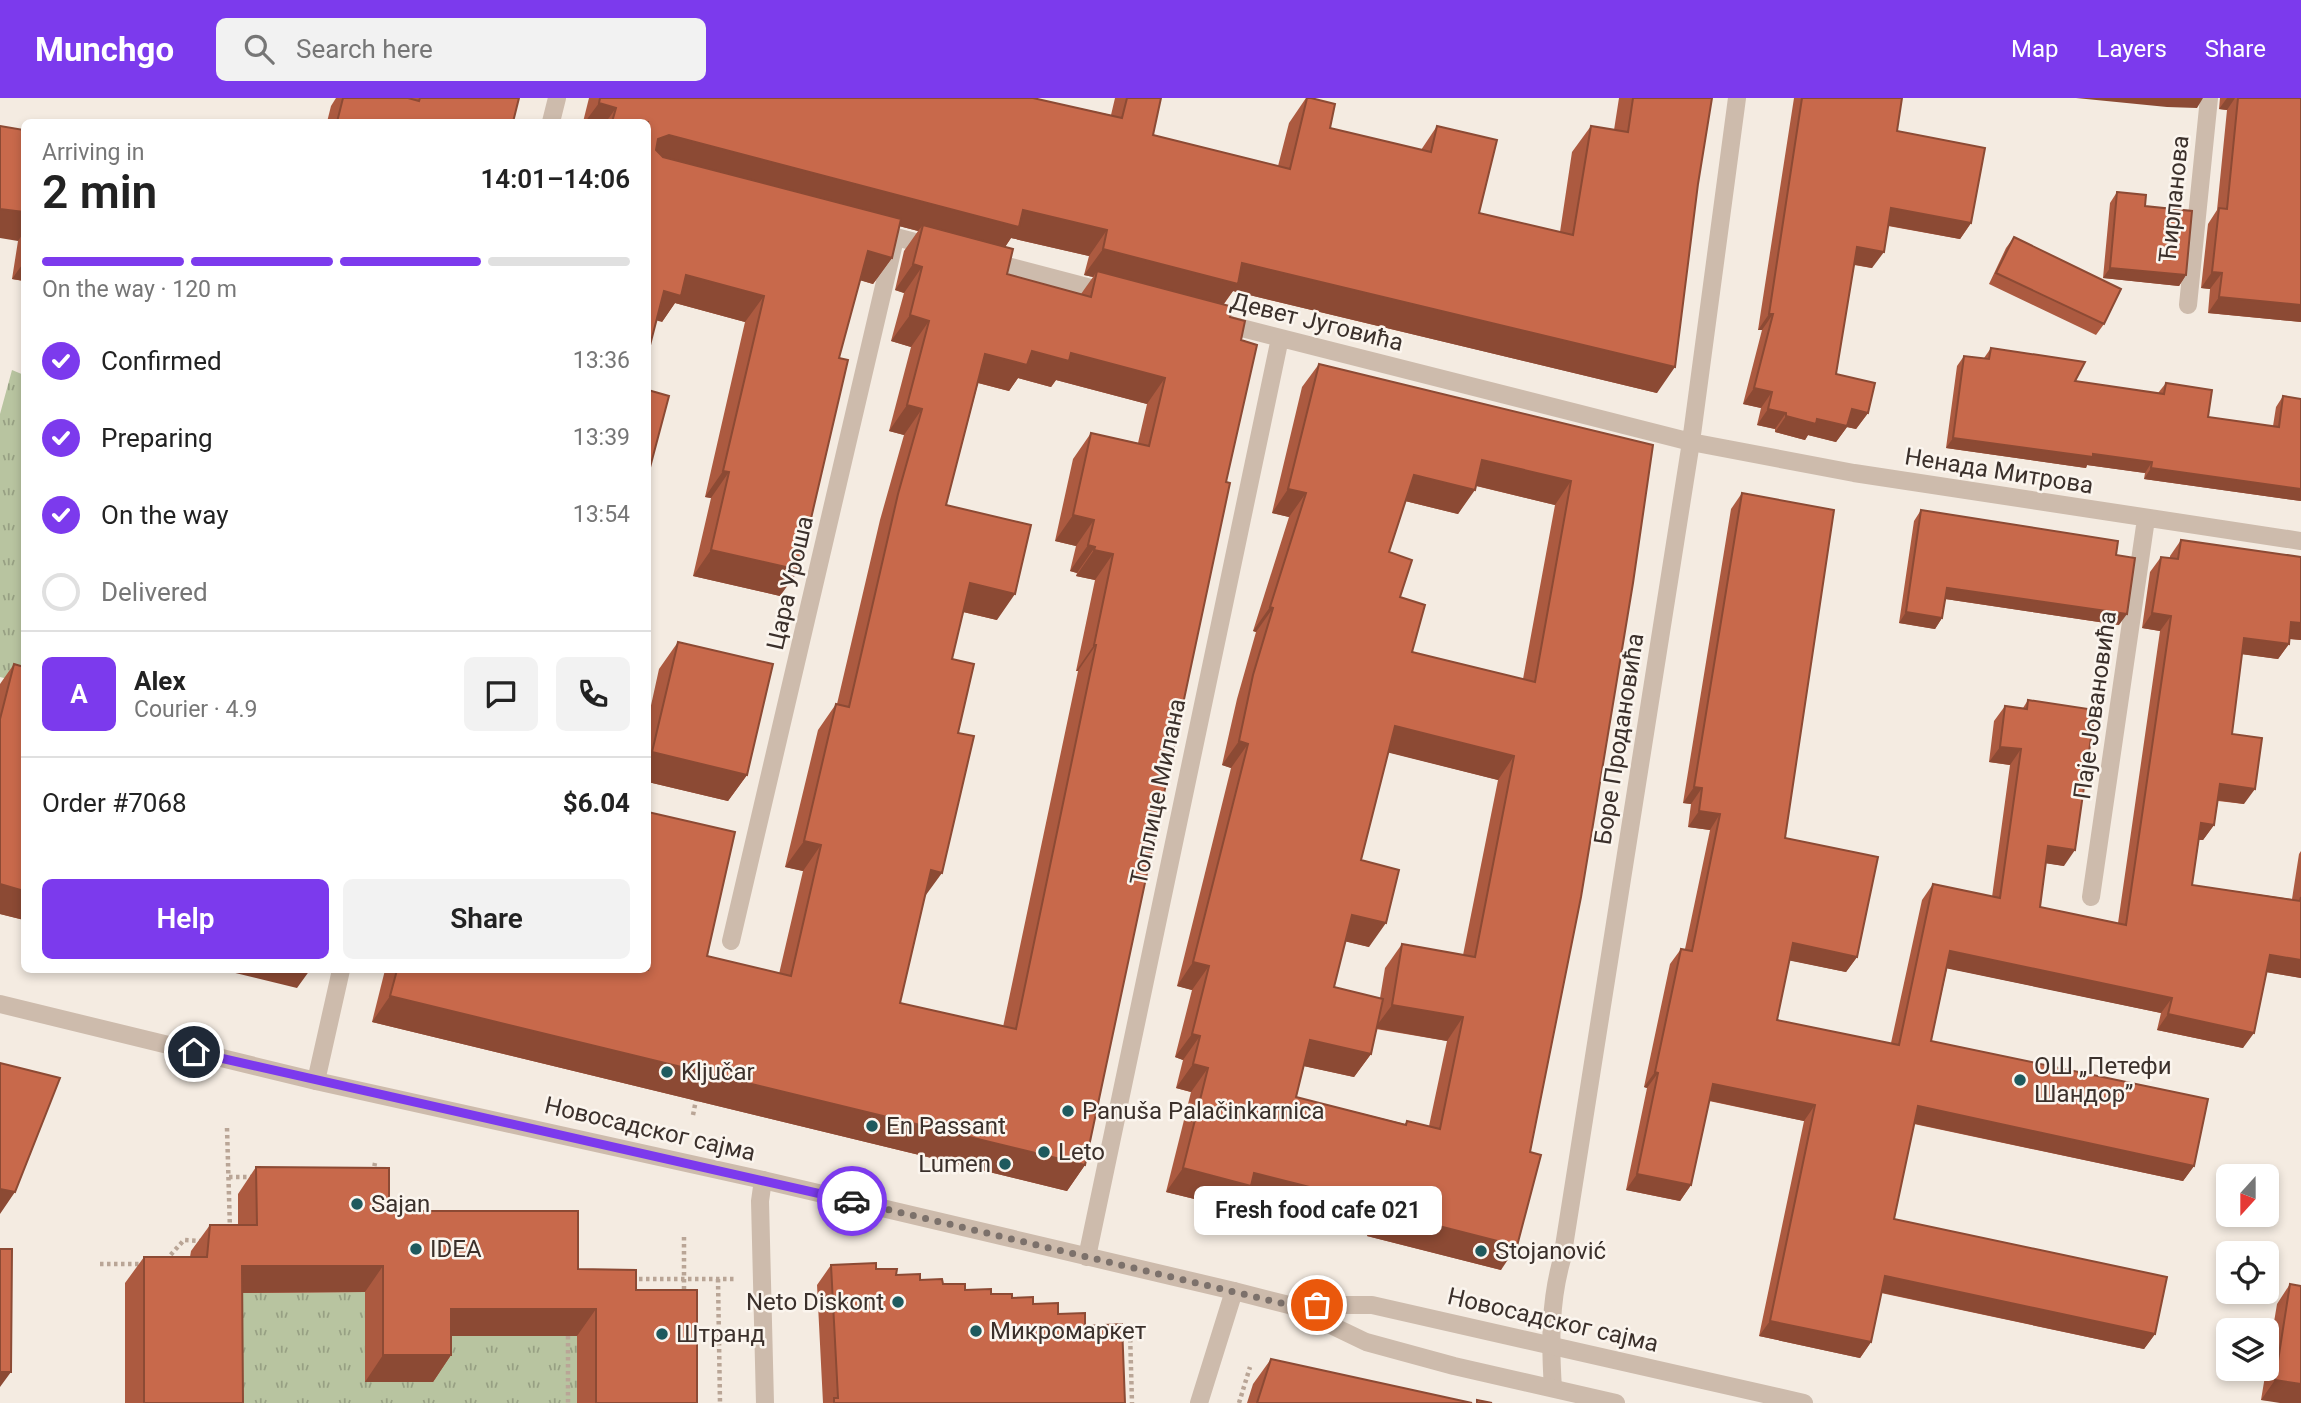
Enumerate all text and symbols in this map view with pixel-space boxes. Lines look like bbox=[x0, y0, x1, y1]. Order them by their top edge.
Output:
search box bbox=[216, 18, 706, 81]
text: Munchgo bbox=[35, 30, 174, 69]
icon: search bbox=[240, 30, 278, 68]
text: Search here bbox=[296, 34, 433, 64]
text: Map bbox=[2011, 35, 2059, 63]
text: Layers bbox=[2097, 35, 2167, 63]
text: Share bbox=[2205, 35, 2266, 63]
street label: Ћирпанова bbox=[2153, 134, 2195, 264]
text: Arriving in bbox=[42, 139, 145, 166]
text: 14:01–14:06 bbox=[480, 164, 630, 194]
text: 2 min bbox=[42, 165, 157, 219]
text: On the way · 120 m bbox=[42, 276, 237, 303]
street label: Девет Југовића bbox=[1228, 287, 1406, 357]
icon: check bbox=[42, 342, 80, 380]
text: Confirmed bbox=[101, 346, 222, 376]
text: 13:36 bbox=[573, 347, 630, 374]
icon: check bbox=[42, 419, 80, 457]
text: Preparing bbox=[101, 423, 213, 453]
text: 13:39 bbox=[573, 424, 630, 451]
street label: Ненада Митрова bbox=[1903, 442, 2095, 500]
icon: check bbox=[42, 496, 80, 534]
text: On the way bbox=[101, 500, 229, 530]
text: 13:54 bbox=[573, 501, 630, 528]
street label: Цара Уроша bbox=[761, 513, 819, 653]
text: Delivered bbox=[101, 577, 208, 607]
street label: Паје Јовановића bbox=[2068, 609, 2122, 801]
street label: Боре Продановића bbox=[1588, 631, 1650, 847]
button: chat bbox=[464, 657, 538, 731]
button: phone bbox=[556, 657, 630, 731]
text: Alex bbox=[134, 666, 186, 696]
text: A bbox=[70, 679, 88, 709]
text: Courier · 4.9 bbox=[134, 696, 257, 723]
street label: Топлице Милана bbox=[1125, 696, 1191, 888]
text: Order #7068 bbox=[42, 788, 187, 818]
text: $6.04 bbox=[563, 788, 630, 818]
button: Help bbox=[42, 879, 329, 959]
button: Share bbox=[343, 879, 630, 959]
pin bbox=[164, 1022, 224, 1082]
icon: home bbox=[175, 1033, 213, 1071]
place label: ОШ „Петефи Шандор” bbox=[2034, 1052, 2172, 1108]
place label: Ključar bbox=[681, 1058, 755, 1086]
marker: Ključar bbox=[659, 1064, 675, 1080]
marker: ОШ „Петефи Шандор” bbox=[2012, 1072, 2028, 1088]
street label: Новосадског сајма bbox=[542, 1091, 758, 1167]
place label: Panuša Palačinkarnica bbox=[1082, 1097, 1325, 1125]
marker: Panuša Palačinkarnica bbox=[1060, 1103, 1076, 1119]
place label: En Passant bbox=[886, 1112, 1006, 1140]
marker: En Passant bbox=[864, 1118, 880, 1134]
place label: Leto bbox=[1058, 1138, 1105, 1166]
marker: Leto bbox=[1036, 1144, 1052, 1160]
place label: Lumen bbox=[918, 1150, 991, 1178]
marker: Lumen bbox=[997, 1156, 1013, 1172]
north arrow bbox=[2216, 1164, 2278, 1227]
map controls bbox=[2216, 1164, 2279, 1381]
courier bbox=[817, 1166, 887, 1236]
icon: car bbox=[833, 1182, 871, 1220]
callout: Fresh food cafe 021 bbox=[1193, 1186, 1441, 1235]
place label: Sajan bbox=[371, 1190, 430, 1218]
marker: Sajan bbox=[349, 1196, 365, 1212]
text: Fresh food cafe 021 bbox=[1215, 1197, 1421, 1224]
place label: IDEA bbox=[430, 1235, 482, 1263]
place label: Stojanović bbox=[1495, 1237, 1606, 1265]
marker: IDEA bbox=[408, 1241, 424, 1257]
button: locate bbox=[2216, 1241, 2279, 1304]
marker: Stojanović bbox=[1473, 1243, 1489, 1259]
pin bbox=[1287, 1275, 1347, 1335]
street label: Новосадског сајма bbox=[1445, 1282, 1661, 1358]
icon: bag bbox=[1298, 1286, 1336, 1324]
place label: Neto Diskont bbox=[746, 1288, 884, 1316]
marker: Neto Diskont bbox=[890, 1294, 906, 1310]
place label: Микромаркет bbox=[990, 1317, 1147, 1345]
button: layers bbox=[2216, 1318, 2279, 1381]
place label: Штранд bbox=[676, 1320, 765, 1348]
marker: Микромаркет bbox=[968, 1323, 984, 1339]
marker: Штранд bbox=[654, 1326, 670, 1342]

